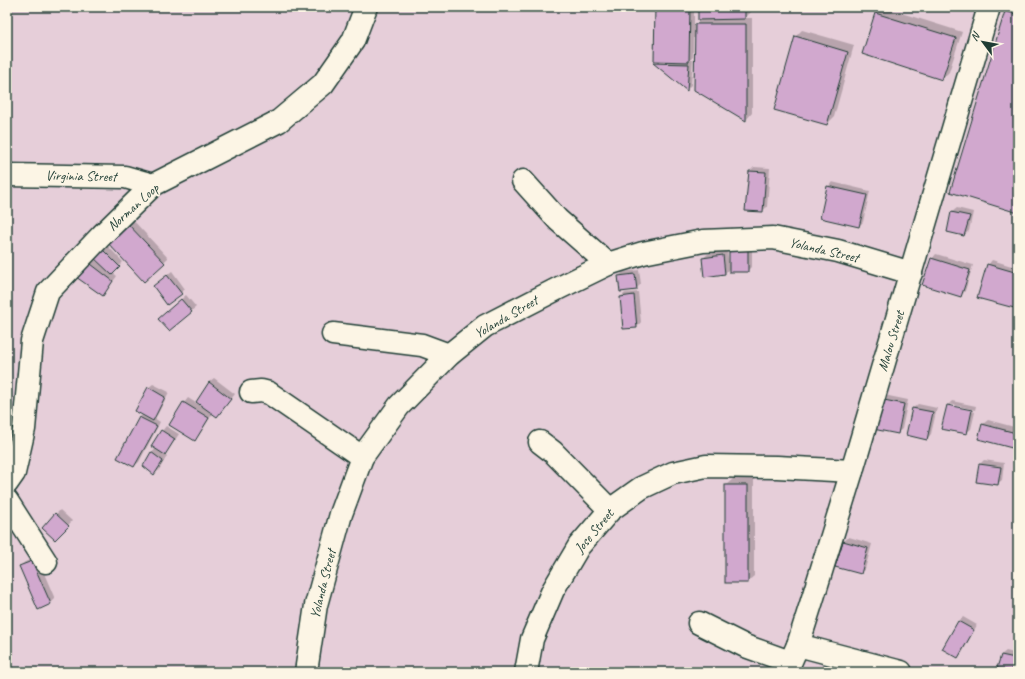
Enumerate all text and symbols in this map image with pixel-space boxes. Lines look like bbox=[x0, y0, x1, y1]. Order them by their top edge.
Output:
north arrow bbox=[963, 22, 1003, 62]
text: N bbox=[967, 28, 983, 43]
street label: Virginia Street bbox=[45, 167, 119, 185]
street label: Norman Loop bbox=[104, 179, 163, 235]
street label: Yolanda Street bbox=[788, 234, 863, 267]
street label: Yolanda Street bbox=[471, 291, 543, 342]
street label: Malou Street bbox=[874, 307, 909, 373]
street label: Jose Street bbox=[570, 505, 618, 557]
street label: Yolanda Street bbox=[306, 545, 340, 620]

